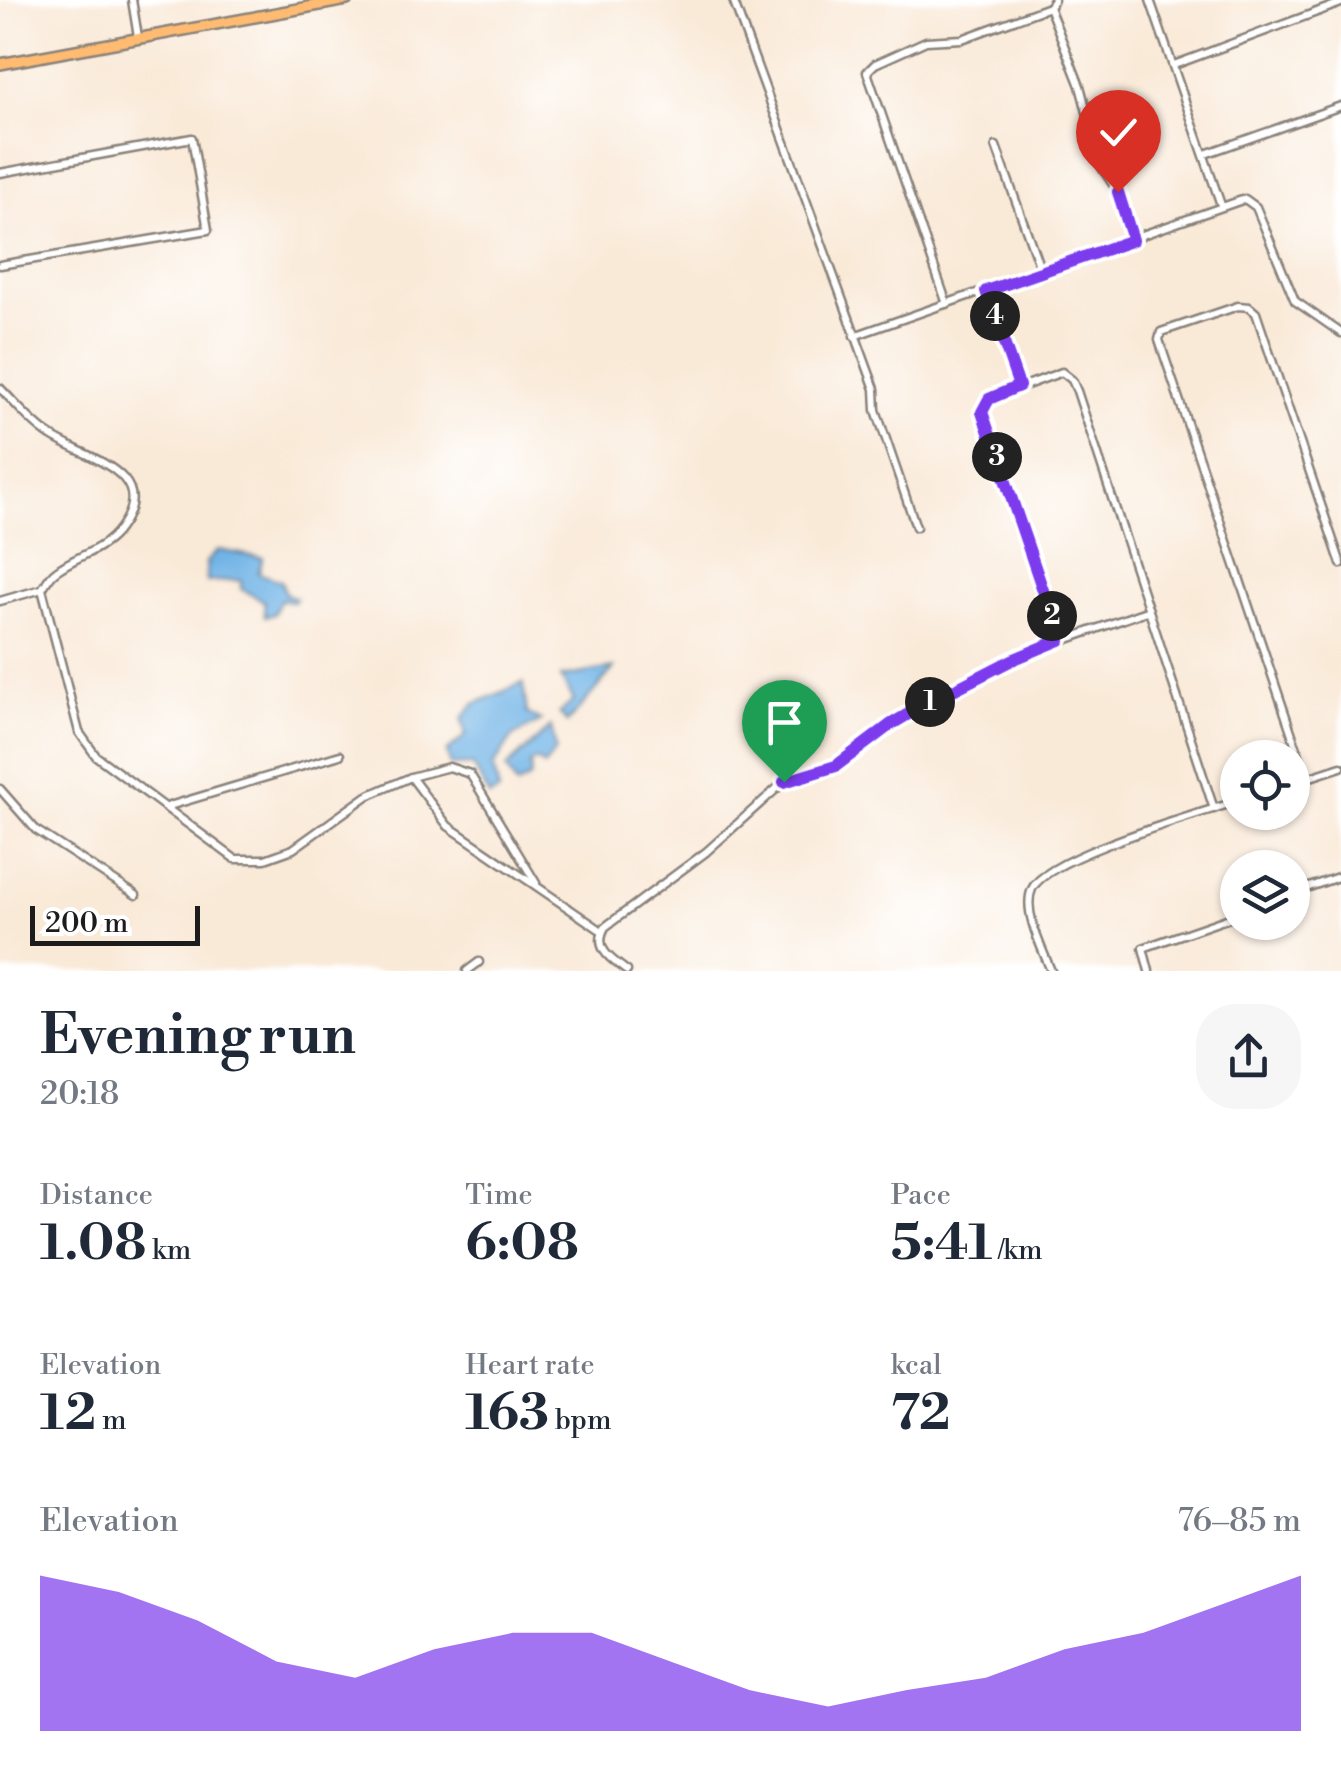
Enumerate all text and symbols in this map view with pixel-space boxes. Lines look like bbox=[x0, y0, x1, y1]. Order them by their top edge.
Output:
pin bbox=[1076, 90, 1161, 193]
icon: check bbox=[1091, 105, 1146, 160]
pin: 4 bbox=[970, 291, 1020, 341]
text: 4 bbox=[986, 298, 1004, 333]
pin: 3 bbox=[972, 432, 1022, 482]
text: 3 bbox=[989, 439, 1005, 474]
pin: 2 bbox=[1027, 591, 1077, 641]
text: 2 bbox=[1043, 598, 1061, 633]
pin: 1 bbox=[905, 677, 955, 727]
pin bbox=[742, 680, 827, 783]
text: 1 bbox=[923, 684, 937, 719]
icon: arrive bbox=[757, 695, 812, 750]
map controls bbox=[1220, 740, 1310, 940]
button: locate bbox=[1220, 740, 1310, 830]
button: layers bbox=[1220, 850, 1310, 940]
scale bar bbox=[30, 901, 200, 946]
text: 200 m bbox=[45, 906, 128, 941]
text: Evening run bbox=[40, 1002, 356, 1071]
button: share bbox=[1196, 1004, 1301, 1109]
text: 20:18 bbox=[40, 1074, 119, 1114]
text: Distance bbox=[40, 1178, 153, 1213]
text: Time bbox=[465, 1178, 533, 1213]
text: Pace bbox=[891, 1178, 951, 1213]
text: 1.08 bbox=[40, 1213, 146, 1275]
text: 6:08 bbox=[465, 1213, 579, 1275]
text: 5:41 bbox=[891, 1213, 992, 1275]
text: km bbox=[146, 1233, 191, 1268]
text: /km bbox=[992, 1233, 1043, 1268]
text: Elevation bbox=[40, 1348, 161, 1383]
text: Heart rate bbox=[465, 1348, 595, 1383]
text: kcal bbox=[891, 1348, 941, 1383]
text: 12 bbox=[40, 1383, 96, 1445]
text: 163 bbox=[465, 1383, 549, 1445]
text: 72 bbox=[891, 1383, 951, 1445]
text: m bbox=[96, 1403, 127, 1438]
text: bpm bbox=[549, 1403, 612, 1438]
text: Elevation bbox=[40, 1501, 179, 1541]
text: 76–85 m bbox=[1177, 1501, 1301, 1541]

